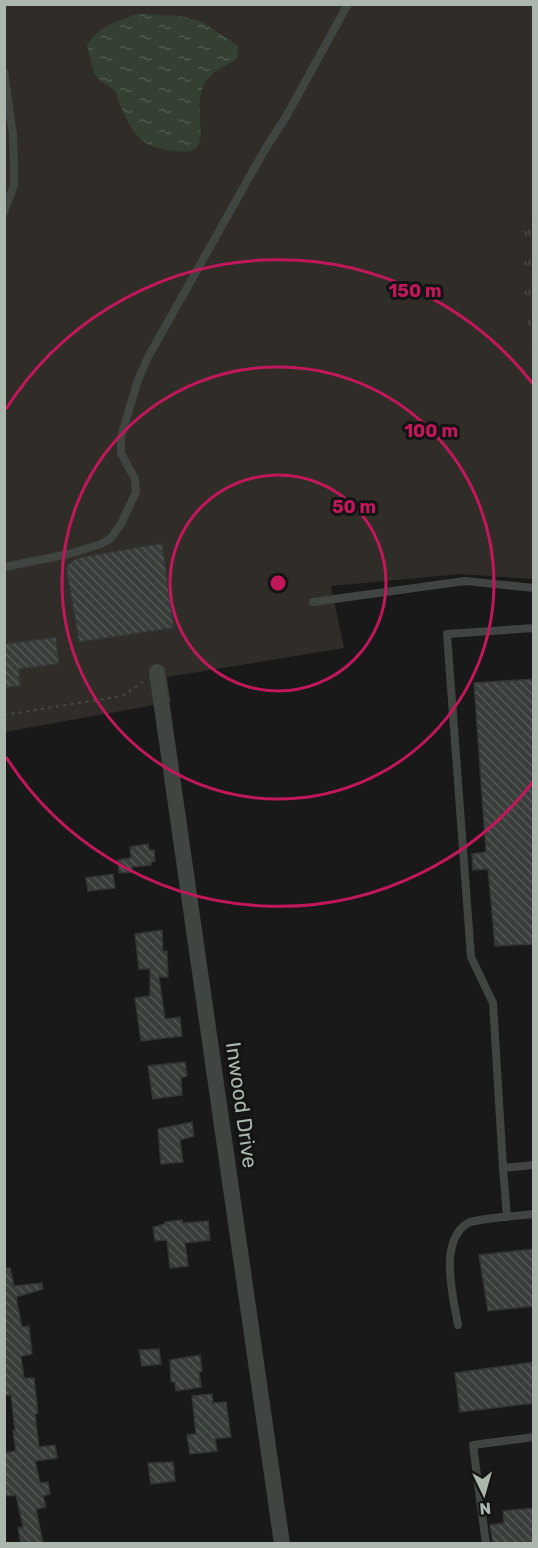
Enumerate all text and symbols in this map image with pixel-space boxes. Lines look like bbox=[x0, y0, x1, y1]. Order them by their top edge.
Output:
text: 150 m bbox=[388, 280, 442, 302]
text: 100 m bbox=[404, 420, 458, 442]
text: 50 m bbox=[332, 496, 376, 518]
centre of rings bbox=[268, 573, 288, 593]
street label: Inwood Drive bbox=[221, 1040, 263, 1170]
north arrow bbox=[454, 1464, 514, 1524]
text: N bbox=[479, 1498, 492, 1518]

